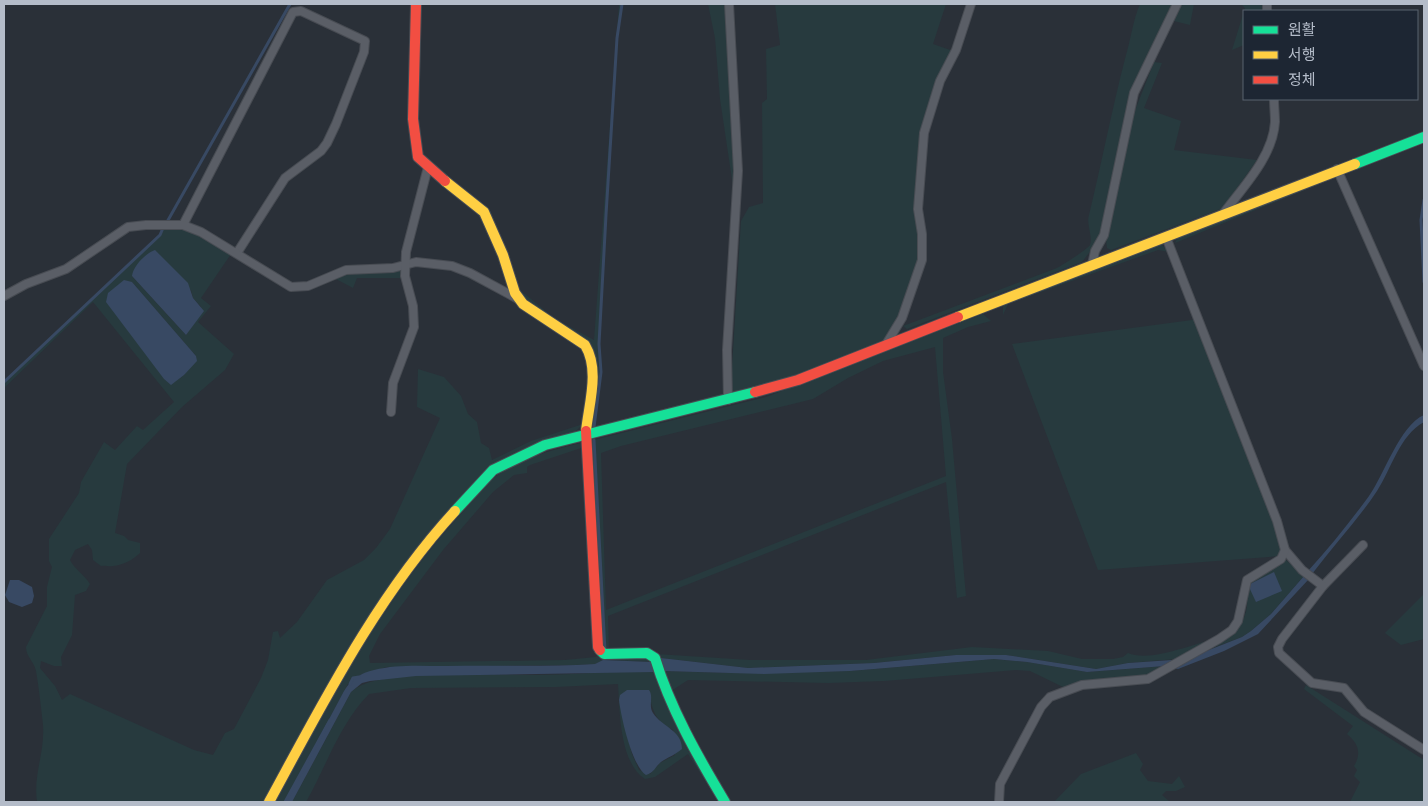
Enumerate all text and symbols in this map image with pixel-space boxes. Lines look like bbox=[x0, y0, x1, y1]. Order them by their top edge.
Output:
legend bbox=[1243, 10, 1418, 100]
text: 원활 bbox=[1288, 20, 1316, 38]
text: 서행 bbox=[1288, 45, 1316, 63]
text: 정체 bbox=[1288, 70, 1316, 88]

